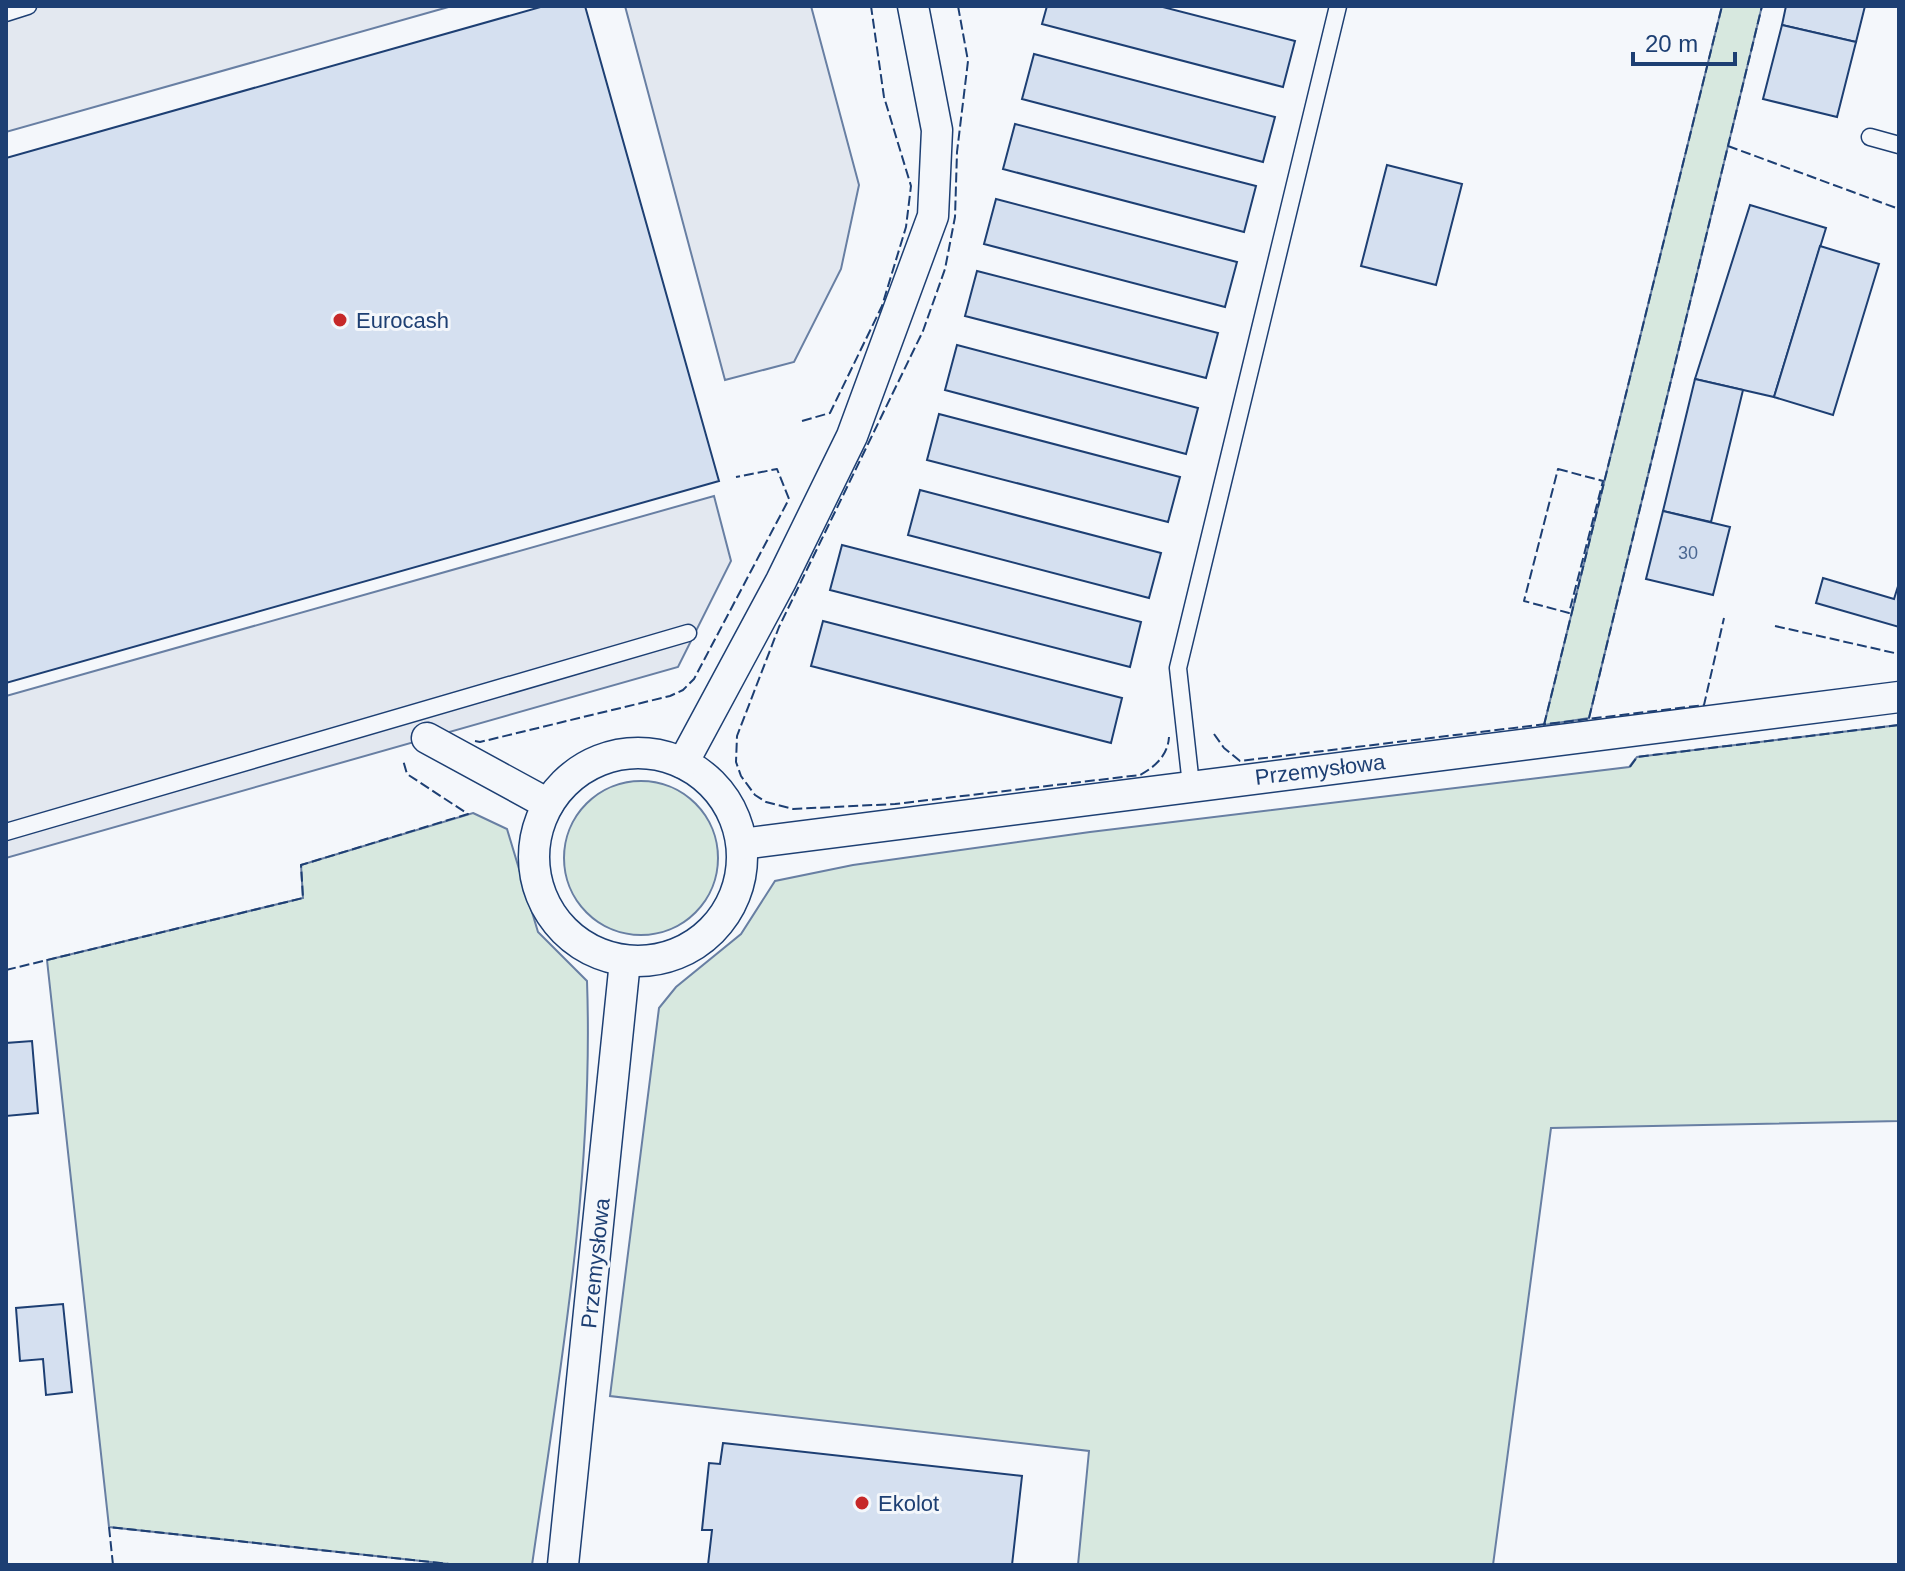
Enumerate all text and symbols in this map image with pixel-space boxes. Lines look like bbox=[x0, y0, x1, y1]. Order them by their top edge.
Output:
scale bar bbox=[1633, 16, 1735, 66]
text: 20 m bbox=[1645, 30, 1698, 57]
place label: Eurocash bbox=[356, 308, 449, 333]
marker: Eurocash bbox=[331, 311, 349, 329]
house number: 30 bbox=[1678, 543, 1698, 563]
street label: Przemysłowa bbox=[1254, 749, 1387, 790]
street label: Przemysłowa bbox=[576, 1196, 615, 1329]
place label: Ekolot bbox=[878, 1491, 939, 1516]
marker: Ekolot bbox=[853, 1494, 871, 1512]

